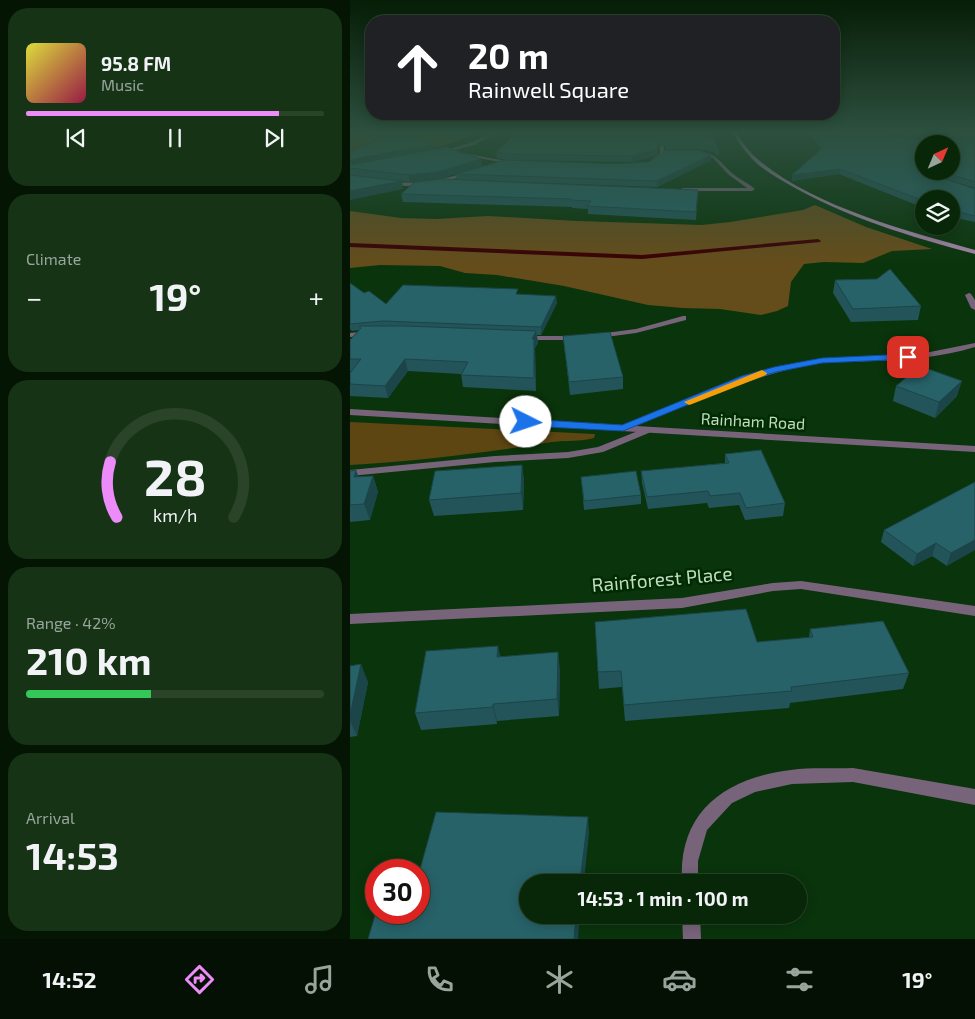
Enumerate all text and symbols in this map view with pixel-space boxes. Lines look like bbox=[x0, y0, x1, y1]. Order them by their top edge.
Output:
text: 20 m bbox=[468, 34, 549, 76]
icon: ahead bbox=[385, 35, 450, 100]
text: 95.8 FM bbox=[101, 52, 171, 75]
text: Music bbox=[101, 75, 144, 94]
text: Rainwell Square bbox=[468, 76, 629, 102]
icon: previous bbox=[62, 124, 90, 152]
icon: pause bbox=[161, 124, 189, 152]
icon: next bbox=[260, 124, 288, 152]
north arrow bbox=[915, 135, 960, 180]
map controls bbox=[915, 135, 960, 235]
button: layers bbox=[915, 190, 960, 235]
text: Climate bbox=[26, 249, 81, 268]
text: 19° bbox=[150, 273, 201, 319]
text: − bbox=[26, 280, 42, 314]
text: + bbox=[309, 280, 324, 314]
pin bbox=[887, 336, 929, 378]
icon: arrive bbox=[894, 343, 922, 371]
position arrow bbox=[499, 395, 551, 447]
street label: Rainham Road bbox=[700, 408, 806, 433]
text: 28 bbox=[144, 444, 206, 506]
text: km/h bbox=[153, 504, 197, 526]
street label: Rainforest Place bbox=[591, 561, 733, 596]
text: Range · 42% bbox=[26, 613, 115, 632]
text: 210 km bbox=[26, 637, 151, 683]
text: Arrival bbox=[26, 808, 75, 827]
text: 14:53 bbox=[26, 832, 119, 878]
speed limit sign: 30 bbox=[365, 859, 430, 924]
text: 14:53 · 1 min · 100 m bbox=[577, 887, 749, 910]
icon: directions bbox=[182, 962, 217, 997]
icon: music bbox=[302, 962, 337, 997]
icon: phone bbox=[422, 962, 457, 997]
icon: climate bbox=[542, 962, 577, 997]
icon: car bbox=[662, 962, 697, 997]
icon: filters bbox=[782, 962, 817, 997]
text: 14:52 bbox=[43, 966, 97, 992]
text: 19° bbox=[902, 966, 932, 992]

